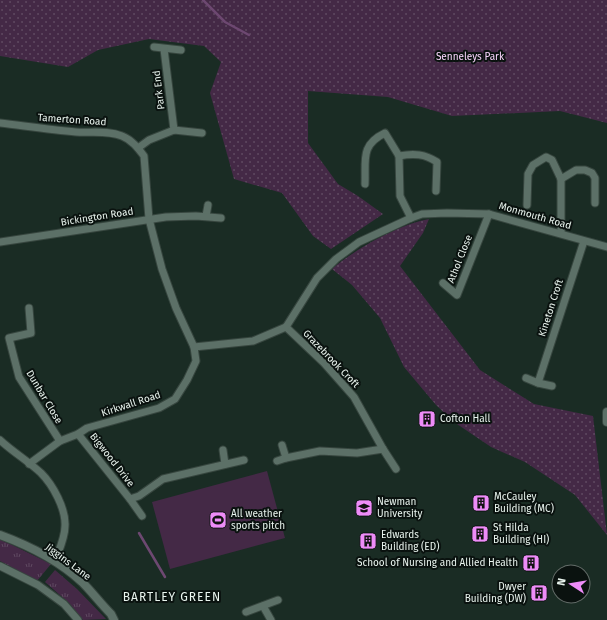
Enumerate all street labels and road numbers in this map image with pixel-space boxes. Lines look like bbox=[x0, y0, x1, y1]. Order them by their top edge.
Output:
street label: Park End bbox=[151, 70, 167, 110]
street label: Tamerton Road bbox=[37, 112, 107, 128]
street label: Monmouth Road bbox=[497, 200, 573, 232]
street label: Bickington Road bbox=[60, 205, 134, 229]
street label: Athol Close bbox=[445, 233, 475, 285]
street label: Kineton Croft bbox=[536, 277, 566, 338]
street label: Grazebrook Croft bbox=[300, 328, 362, 391]
street label: Dunbar Close bbox=[23, 368, 65, 426]
street label: Kirkwall Road bbox=[100, 389, 162, 419]
street label: Bigwood Drive bbox=[87, 431, 137, 489]
street label: Jiggins Lane bbox=[43, 541, 93, 583]

